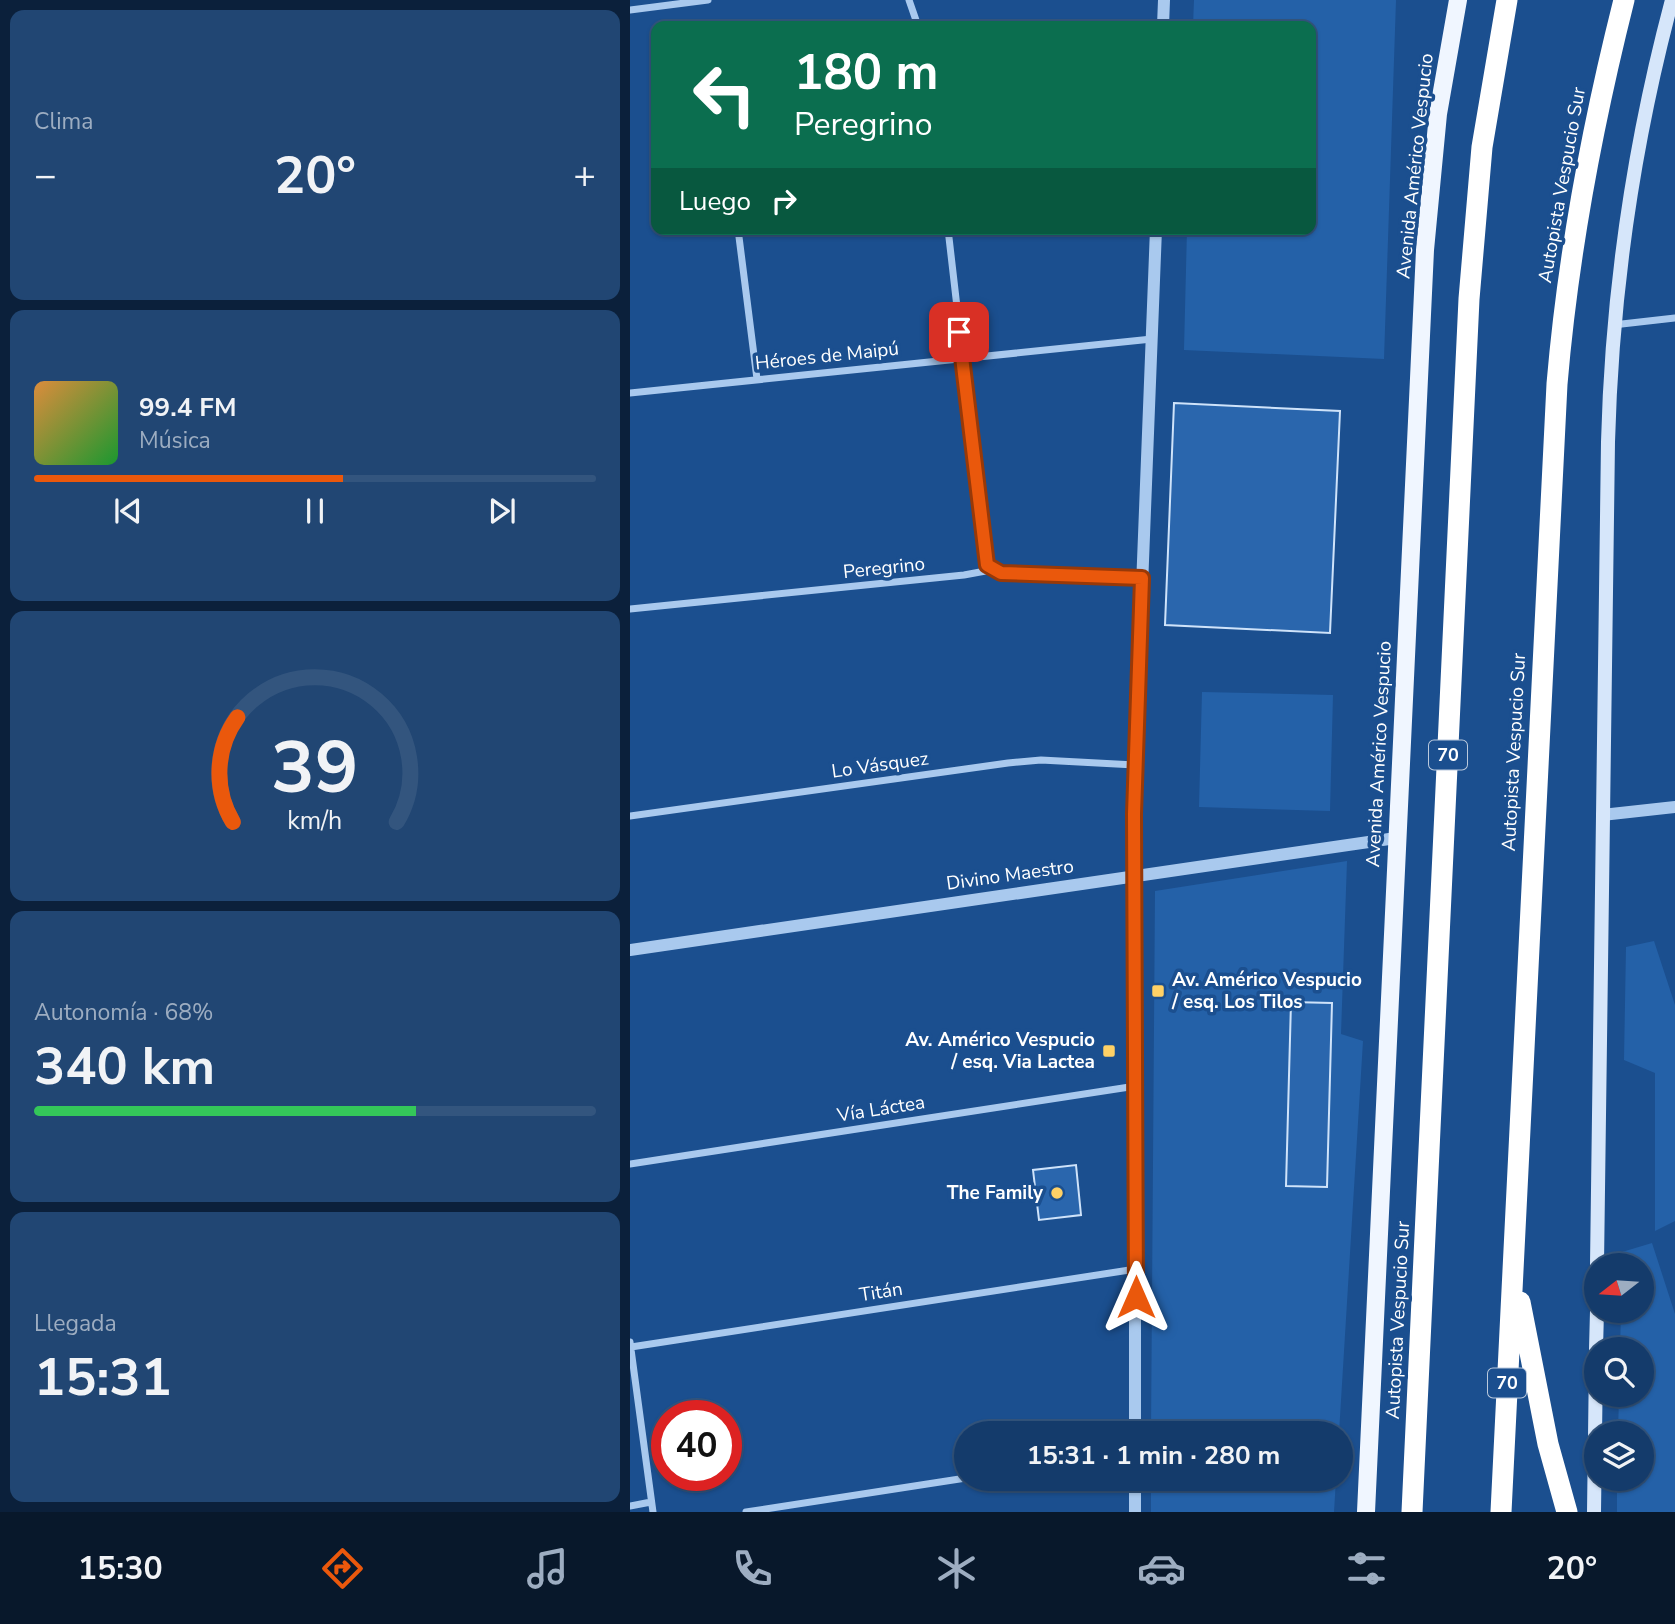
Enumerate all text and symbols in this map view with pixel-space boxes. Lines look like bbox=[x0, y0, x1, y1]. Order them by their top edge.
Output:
text: 180 m bbox=[794, 39, 938, 106]
icon: left bbox=[679, 49, 770, 140]
street label: Avenida Américo Vespucio bbox=[1390, 52, 1440, 280]
street label: Autopista Vespucio Sur bbox=[1532, 85, 1592, 285]
text: Peregrino bbox=[794, 103, 932, 146]
text: Clima bbox=[34, 106, 94, 137]
text: 20° bbox=[274, 140, 356, 211]
text: − bbox=[34, 150, 57, 201]
text: + bbox=[573, 150, 596, 201]
icon: right bbox=[765, 182, 803, 220]
text: Luego bbox=[679, 184, 751, 219]
pin bbox=[929, 302, 989, 362]
icon: arrive bbox=[940, 313, 978, 351]
street label: Héroes de Maipú bbox=[754, 336, 900, 376]
text: 99.4 FM bbox=[139, 390, 236, 425]
text: Música bbox=[139, 425, 211, 456]
icon: previous bbox=[109, 492, 147, 530]
icon: pause bbox=[296, 492, 334, 530]
icon: next bbox=[483, 492, 521, 530]
street label: Peregrino bbox=[842, 551, 926, 585]
street label: Avenida Américo Vespucio bbox=[1360, 640, 1398, 868]
street label: Autopista Vespucio Sur bbox=[1496, 652, 1532, 852]
text: 39 bbox=[271, 718, 359, 818]
road number: 70 bbox=[1429, 740, 1467, 770]
street label: Lo Vásquez bbox=[830, 745, 930, 785]
text: km/h bbox=[287, 804, 343, 838]
street label: Divino Maestro bbox=[945, 853, 1075, 897]
place label: Av. Américo Vespucio / esq. Los Tilos bbox=[1171, 967, 1362, 1015]
marker: Av. Américo Vespucio / esq. Los Tilos bbox=[1150, 983, 1166, 999]
text: Autonomía · 68% bbox=[34, 997, 214, 1028]
place label: Av. Américo Vespucio / esq. Via Lactea bbox=[905, 1027, 1095, 1075]
text: 340 km bbox=[34, 1031, 215, 1102]
marker: Av. Américo Vespucio / esq. Via Lactea bbox=[1101, 1043, 1117, 1059]
street label: Vía Láctea bbox=[834, 1089, 927, 1129]
place label: The Family bbox=[947, 1180, 1044, 1206]
marker: The Family bbox=[1049, 1185, 1065, 1201]
street label: Autopista Vespucio Sur bbox=[1380, 1220, 1416, 1420]
north arrow bbox=[1584, 1253, 1654, 1323]
map controls bbox=[1584, 1253, 1654, 1491]
position arrow bbox=[1099, 1260, 1173, 1334]
street label: Titán bbox=[858, 1276, 904, 1308]
text: Llegada bbox=[34, 1308, 117, 1339]
button: search bbox=[1584, 1337, 1654, 1407]
text: 15:31 bbox=[34, 1342, 172, 1413]
road number: 70 bbox=[1488, 1368, 1526, 1398]
speed limit sign: 40 bbox=[651, 1400, 742, 1491]
button: layers bbox=[1584, 1421, 1654, 1491]
text: 15:31 · 1 min · 280 m bbox=[1027, 1438, 1280, 1473]
icon: directions bbox=[318, 1544, 367, 1593]
icon: music bbox=[523, 1544, 572, 1593]
icon: phone bbox=[728, 1544, 777, 1593]
icon: climate bbox=[932, 1544, 981, 1593]
icon: car bbox=[1137, 1544, 1186, 1593]
icon: filters bbox=[1342, 1544, 1391, 1593]
text: 15:30 bbox=[78, 1547, 163, 1590]
text: 20° bbox=[1547, 1547, 1597, 1590]

